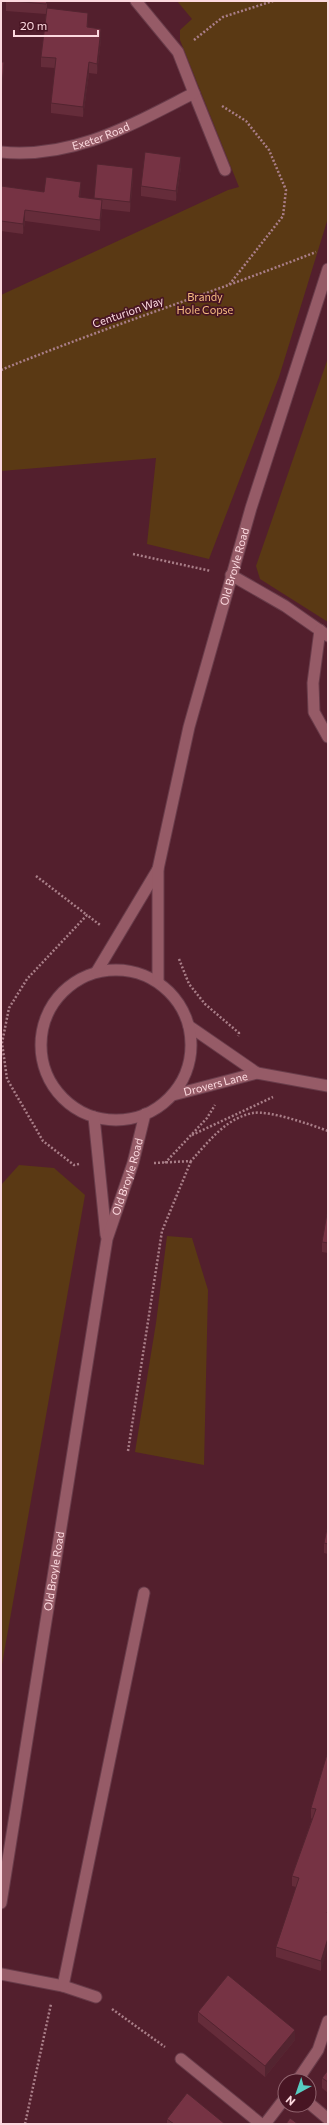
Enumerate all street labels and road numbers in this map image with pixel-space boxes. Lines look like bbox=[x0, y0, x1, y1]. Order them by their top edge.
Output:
street label: Exeter Road bbox=[70, 119, 131, 152]
street label: Centurion Way bbox=[91, 293, 165, 330]
street label: Old Broyle Road bbox=[217, 526, 251, 607]
street label: Drovers Lane bbox=[182, 1069, 249, 1098]
street label: Old Broyle Road bbox=[109, 1137, 145, 1217]
street label: Old Broyle Road bbox=[41, 1531, 66, 1612]

